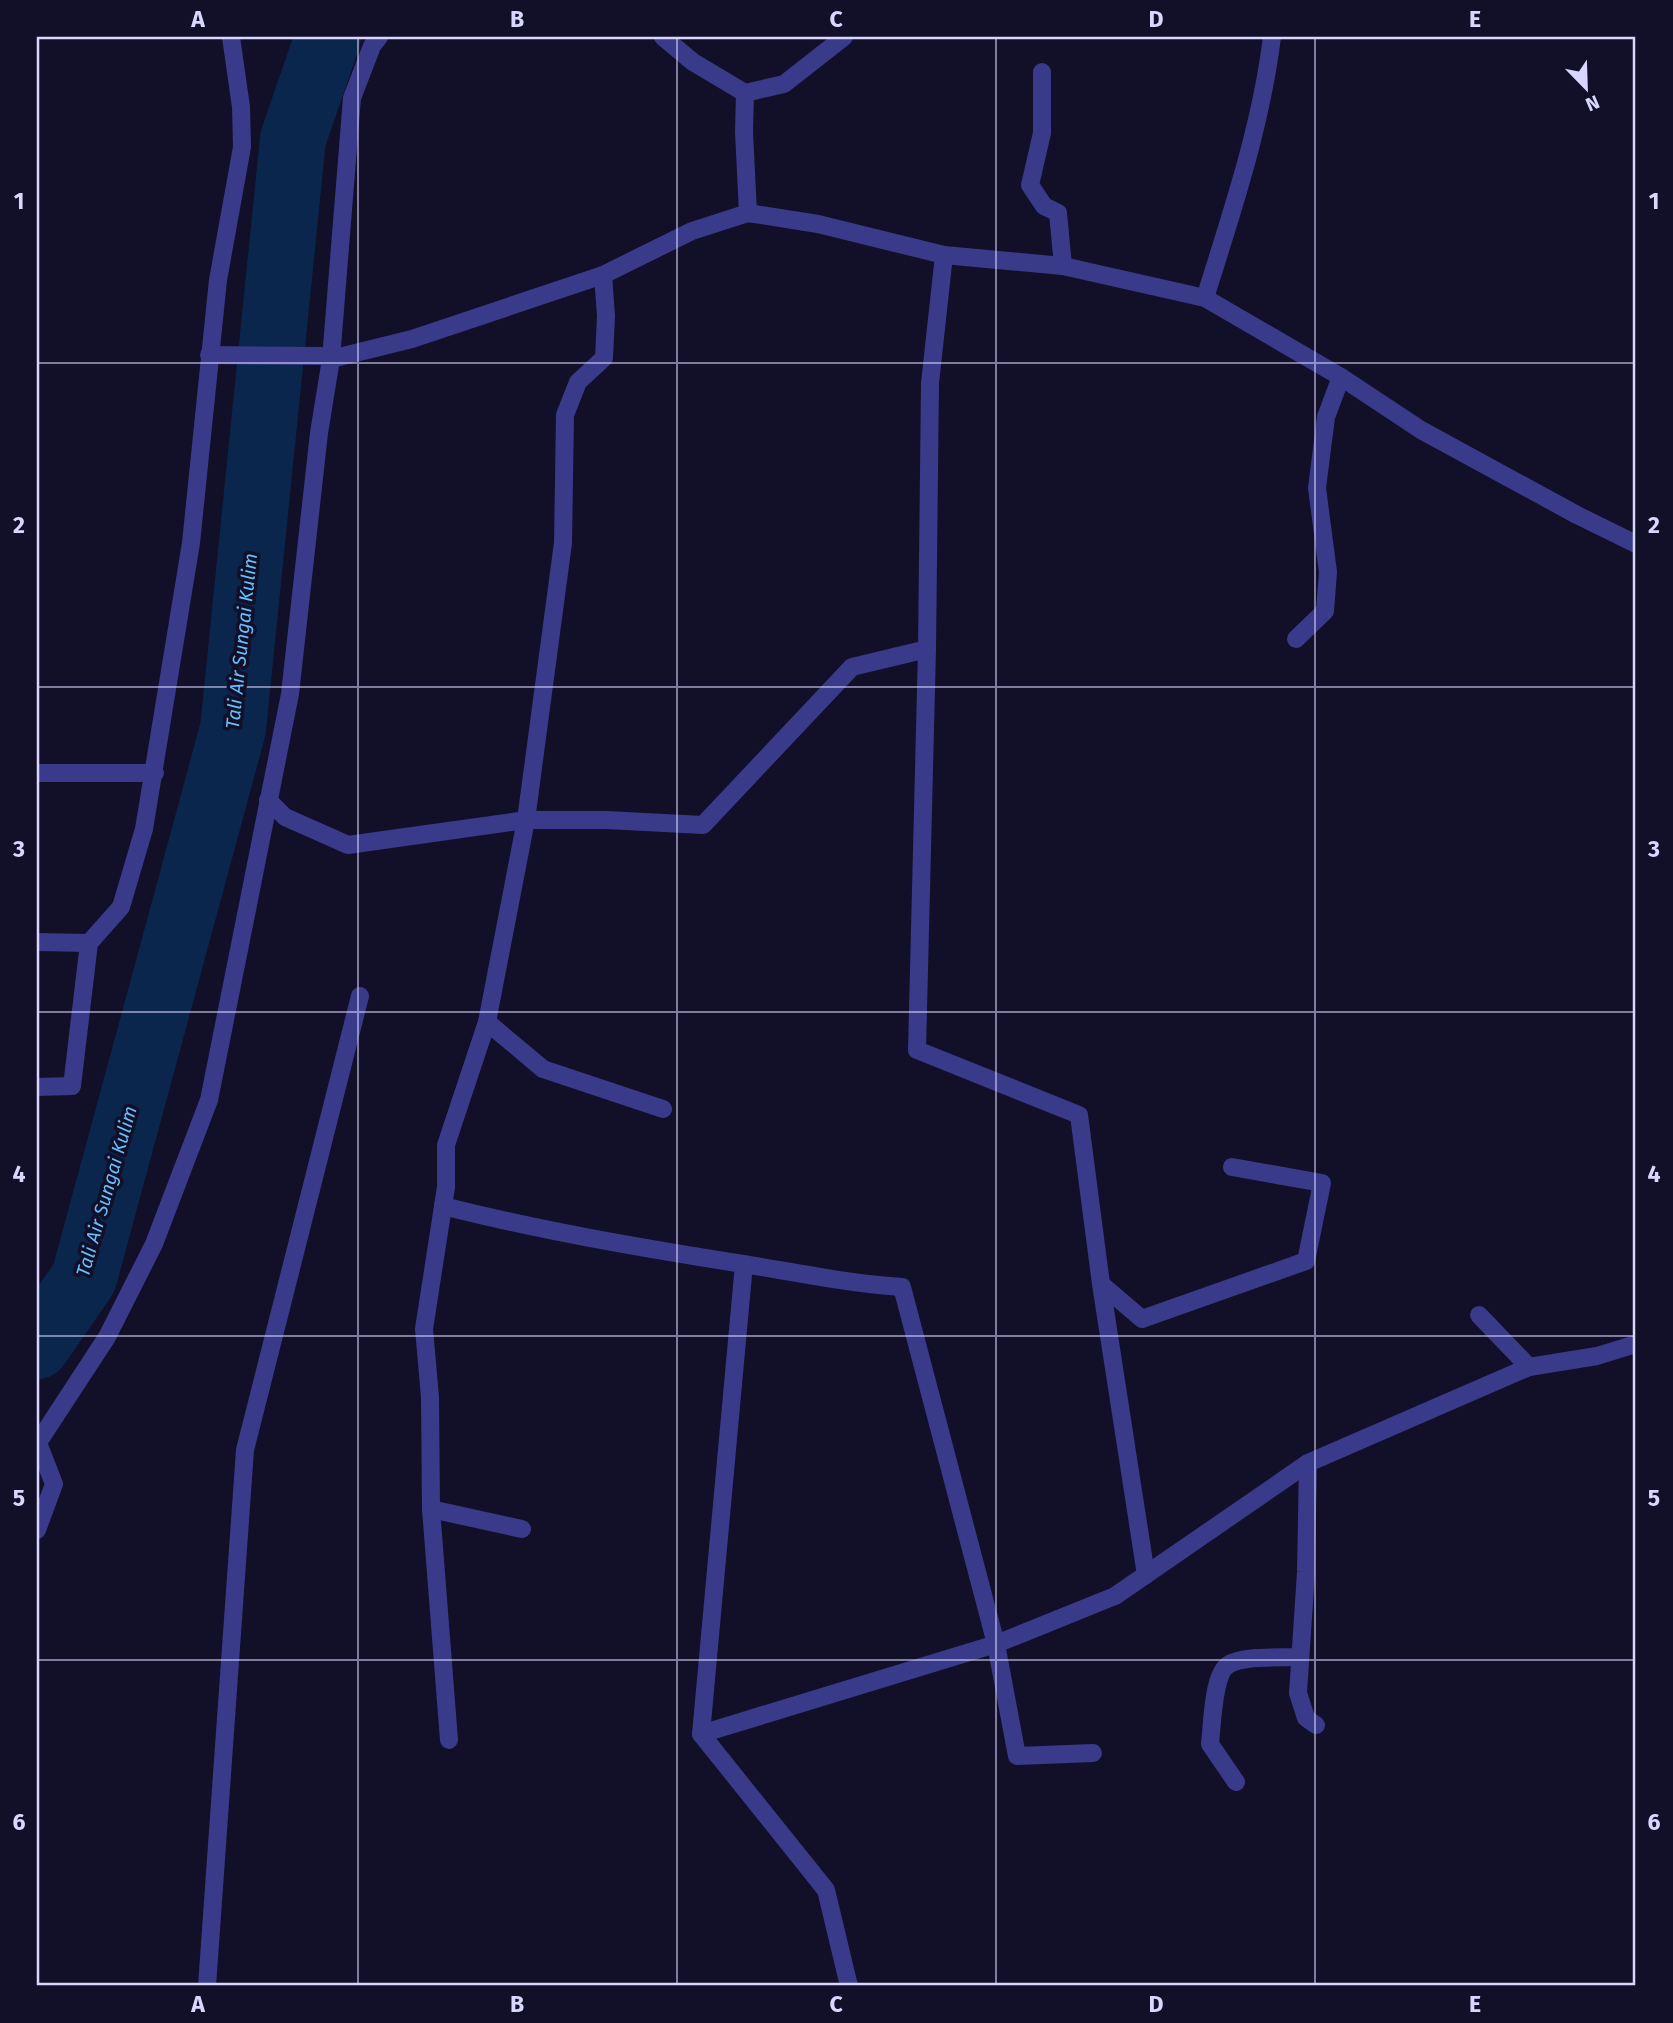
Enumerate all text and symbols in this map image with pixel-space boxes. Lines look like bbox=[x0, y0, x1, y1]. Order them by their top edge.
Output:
text: A bbox=[190, 5, 205, 33]
text: B bbox=[510, 5, 524, 33]
text: C bbox=[829, 5, 843, 33]
text: D bbox=[1149, 5, 1164, 33]
text: E bbox=[1469, 5, 1481, 33]
north arrow bbox=[1550, 52, 1620, 122]
text: N bbox=[1582, 90, 1603, 116]
text: 1 bbox=[14, 187, 24, 215]
text: 1 bbox=[1649, 187, 1659, 215]
text: 2 bbox=[13, 511, 25, 539]
text: 2 bbox=[1648, 511, 1660, 539]
water label: Tali Air Sungai Kulim bbox=[221, 552, 262, 730]
text: 3 bbox=[12, 835, 25, 863]
text: 3 bbox=[1647, 835, 1660, 863]
water label: Tali Air Sungai Kulim bbox=[71, 1103, 142, 1279]
text: 4 bbox=[13, 1160, 26, 1188]
text: 4 bbox=[1648, 1160, 1661, 1188]
text: 5 bbox=[13, 1484, 25, 1512]
text: 5 bbox=[1648, 1484, 1660, 1512]
text: 6 bbox=[13, 1808, 26, 1836]
text: 6 bbox=[1648, 1808, 1661, 1836]
text: A bbox=[190, 1990, 205, 2018]
text: B bbox=[510, 1990, 524, 2018]
text: C bbox=[829, 1990, 843, 2018]
text: D bbox=[1149, 1990, 1164, 2018]
text: E bbox=[1469, 1990, 1481, 2018]

